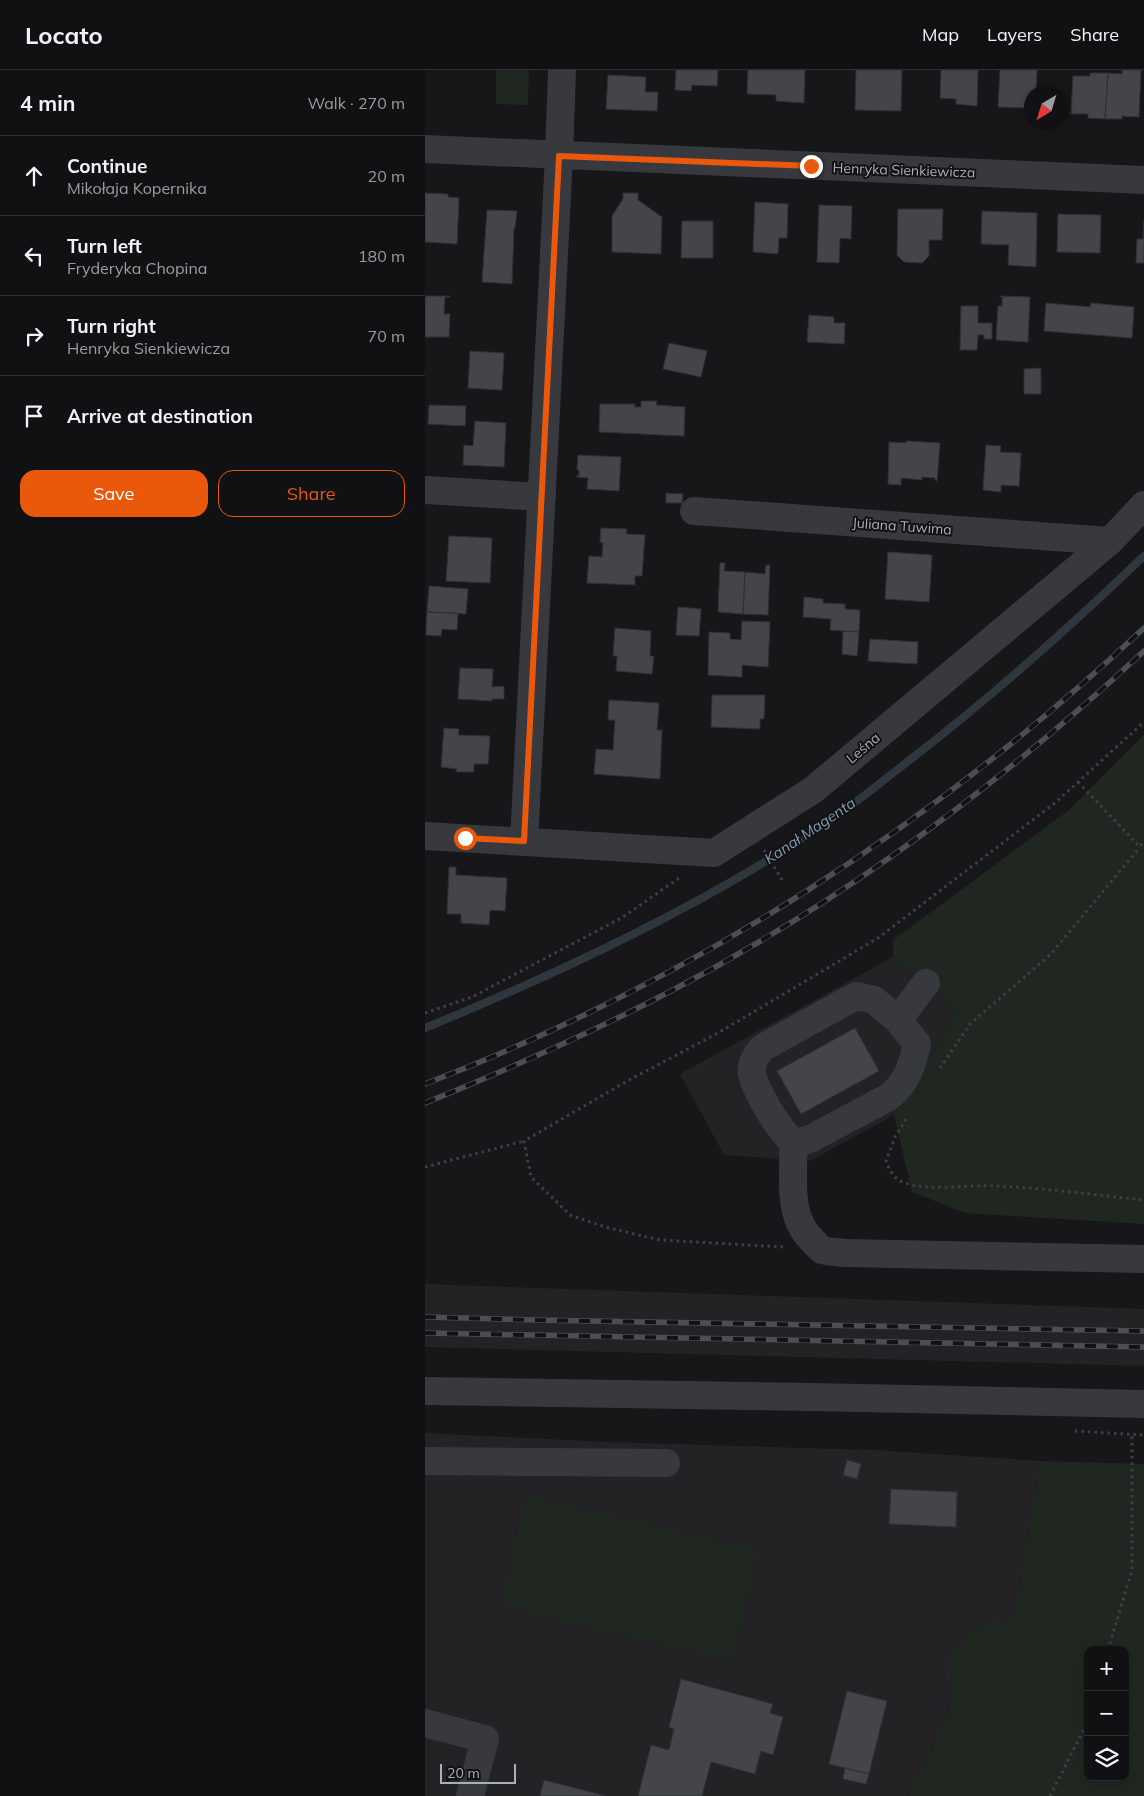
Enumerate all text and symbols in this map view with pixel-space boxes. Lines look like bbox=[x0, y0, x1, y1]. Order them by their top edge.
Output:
text: Locato bbox=[25, 20, 103, 50]
text: Map bbox=[922, 23, 959, 46]
text: Layers bbox=[987, 23, 1042, 46]
text: Share bbox=[1070, 23, 1119, 46]
north arrow bbox=[1024, 85, 1069, 130]
text: 4 min bbox=[20, 90, 75, 116]
text: Walk · 270 m bbox=[307, 93, 405, 113]
text: Continue bbox=[67, 154, 147, 178]
route end bbox=[800, 155, 823, 178]
street label: Henryka Sienkiewicza bbox=[832, 159, 976, 181]
icon: ahead bbox=[20, 162, 48, 190]
text: 20 m bbox=[368, 166, 405, 186]
text: Mikołaja Kopernika bbox=[67, 178, 207, 198]
text: Turn left bbox=[67, 234, 142, 258]
icon: left bbox=[20, 242, 48, 270]
text: 180 m bbox=[358, 246, 405, 266]
text: Fryderyka Chopina bbox=[67, 258, 207, 278]
text: Turn right bbox=[67, 314, 156, 338]
icon: right bbox=[20, 322, 48, 350]
text: 70 m bbox=[368, 326, 405, 346]
text: Henryka Sienkiewicza bbox=[67, 338, 230, 358]
icon: arrive bbox=[20, 402, 48, 430]
text: Arrive at destination bbox=[67, 404, 253, 428]
button: Save bbox=[20, 470, 208, 517]
button: Share bbox=[218, 470, 405, 517]
street label: Juliana Tuwima bbox=[852, 514, 952, 538]
street label: Leśna bbox=[842, 729, 884, 767]
water label: Kanał Magenta bbox=[761, 793, 859, 868]
route start bbox=[454, 827, 477, 850]
map controls bbox=[1084, 1646, 1129, 1781]
button: + bbox=[1084, 1646, 1129, 1691]
button: − bbox=[1084, 1691, 1129, 1736]
button: layers bbox=[1084, 1736, 1129, 1781]
scale bar bbox=[440, 1761, 516, 1784]
text: 20 m bbox=[447, 1764, 480, 1782]

